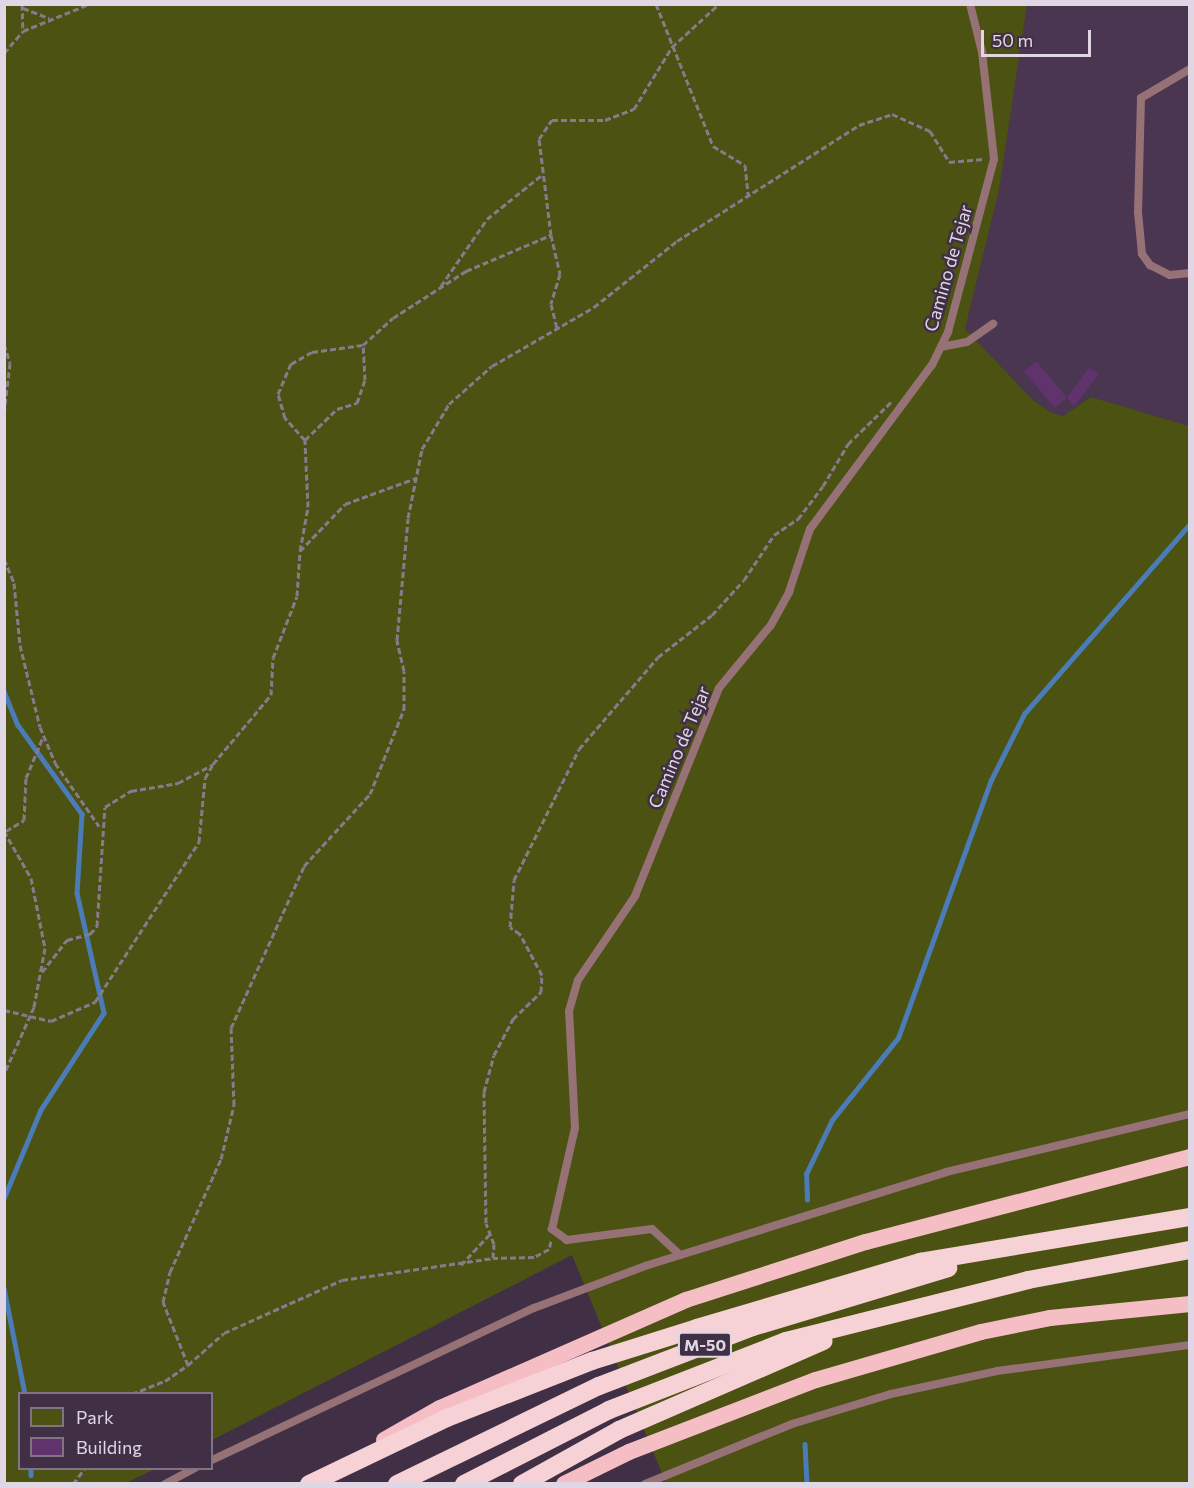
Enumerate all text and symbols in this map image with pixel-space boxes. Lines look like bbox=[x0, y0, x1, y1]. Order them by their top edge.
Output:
scale bar bbox=[984, 18, 1094, 56]
text: 50 m bbox=[992, 29, 1033, 51]
street label: Camino de Tejar bbox=[920, 202, 976, 334]
street label: Camino de Tejar bbox=[644, 683, 714, 811]
road number: M-50 bbox=[676, 1332, 734, 1358]
legend bbox=[18, 1392, 213, 1470]
text: Park bbox=[76, 1406, 114, 1428]
text: Building bbox=[76, 1436, 142, 1458]

